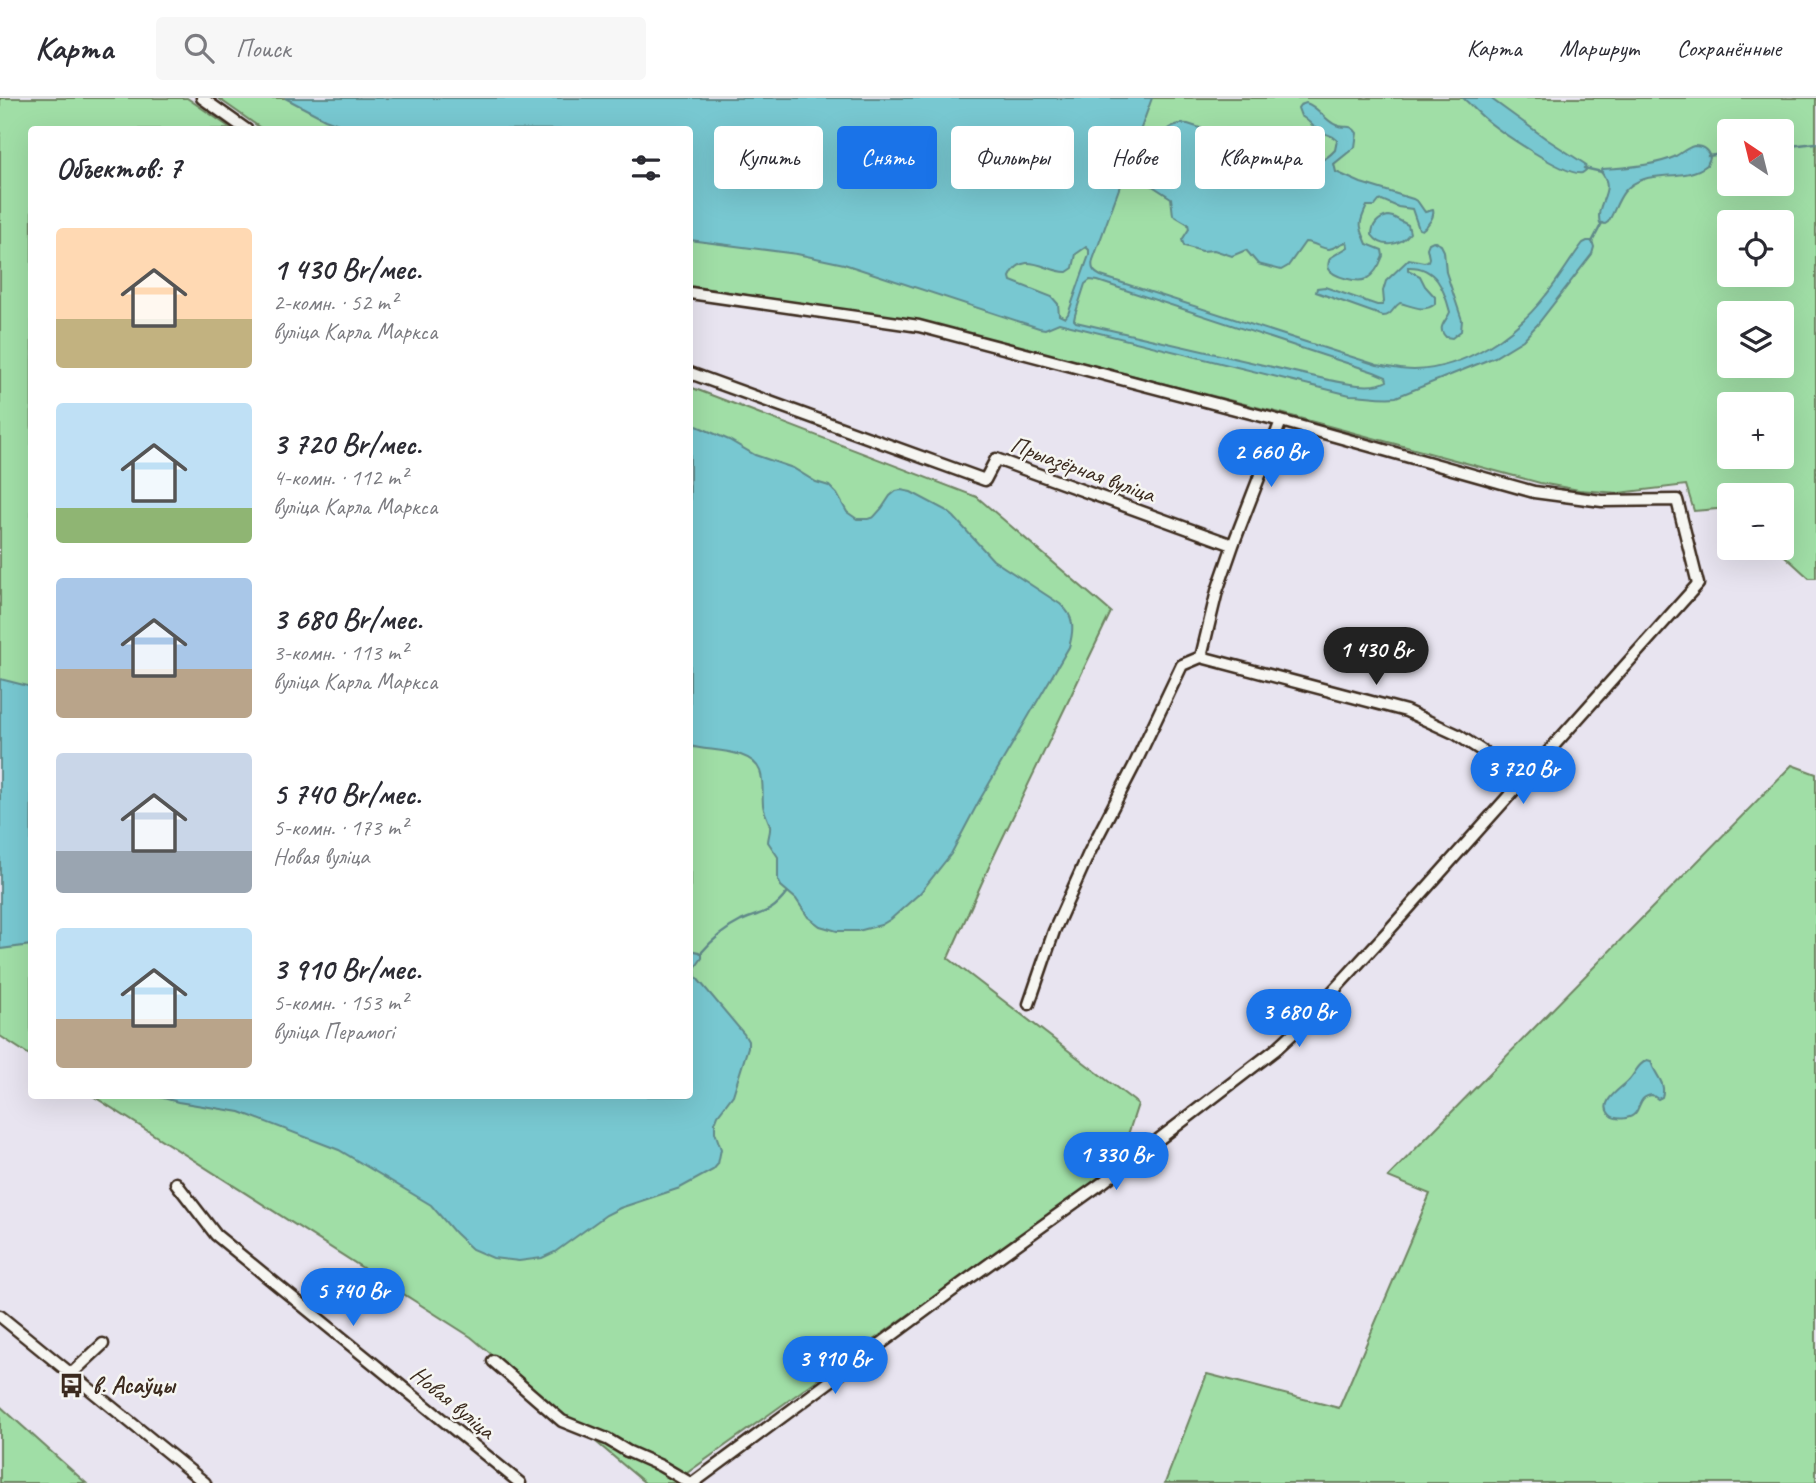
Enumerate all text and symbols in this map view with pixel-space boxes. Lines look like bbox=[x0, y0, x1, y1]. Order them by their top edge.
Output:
search box bbox=[156, 17, 646, 80]
text: Карта bbox=[35, 27, 114, 69]
icon: search bbox=[180, 29, 218, 67]
text: Поиск bbox=[236, 32, 290, 65]
text: Карта bbox=[1467, 33, 1522, 63]
text: Маршрут bbox=[1560, 33, 1639, 63]
text: Сохранённые bbox=[1677, 33, 1781, 63]
north arrow bbox=[1717, 119, 1794, 196]
map controls bbox=[1717, 119, 1794, 560]
chip: Купить bbox=[714, 126, 823, 189]
chip: Снять bbox=[837, 126, 937, 189]
chip: Фильтры bbox=[951, 126, 1074, 189]
chip: Новое bbox=[1088, 126, 1181, 189]
chip: Квартира bbox=[1195, 126, 1325, 189]
text: Объектов: 7 bbox=[56, 149, 181, 187]
icon: filters bbox=[627, 149, 665, 187]
button: locate bbox=[1717, 210, 1794, 287]
text: 1 430 Br/мес. bbox=[273, 250, 422, 288]
icon: home bbox=[112, 256, 196, 340]
text: 2-комн. · 52 m² bbox=[273, 288, 397, 317]
button: layers bbox=[1717, 301, 1794, 378]
text: вуліца Карла Маркса bbox=[273, 317, 437, 346]
button: + bbox=[1717, 392, 1794, 469]
text: 3 720 Br/мес. bbox=[273, 425, 421, 463]
street label: Прыазёрная вуліца bbox=[1006, 429, 1161, 510]
pin: 2 660 Br bbox=[1199, 430, 1343, 489]
icon: home bbox=[112, 431, 196, 515]
text: 2 660 Br bbox=[1234, 437, 1308, 466]
text: 4-комн. · 112 m² bbox=[273, 463, 407, 492]
button: − bbox=[1717, 483, 1794, 560]
text: вуліца Карла Маркса bbox=[273, 492, 437, 521]
text: 3 680 Br/мес. bbox=[273, 600, 422, 638]
icon: home bbox=[112, 606, 196, 690]
pin: 1 430 Br bbox=[1304, 628, 1448, 687]
text: 1 430 Br bbox=[1340, 635, 1412, 664]
text: 3-комн. · 113 m² bbox=[273, 638, 407, 667]
text: вуліца Карла Маркса bbox=[273, 667, 437, 696]
pin: 3 720 Br bbox=[1451, 746, 1595, 806]
text: 3 720 Br bbox=[1487, 754, 1559, 783]
text: 5 740 Br/мес. bbox=[273, 775, 421, 813]
icon: home bbox=[112, 781, 196, 865]
text: 5-комн. · 173 m² bbox=[273, 813, 407, 842]
text: Новая вуліца bbox=[273, 842, 369, 871]
text: 3 910 Br/мес. bbox=[273, 950, 421, 988]
icon: home bbox=[112, 956, 196, 1040]
text: 5-комн. · 153 m² bbox=[273, 988, 407, 1017]
pin: 3 680 Br bbox=[1227, 990, 1371, 1049]
text: 3 680 Br bbox=[1262, 997, 1336, 1026]
text: вуліца Перамогі bbox=[273, 1017, 394, 1046]
pin: 1 330 Br bbox=[1044, 1132, 1188, 1192]
text: 1 330 Br bbox=[1080, 1140, 1152, 1169]
pin: 5 740 Br bbox=[281, 1268, 425, 1328]
text: 5 740 Br bbox=[317, 1276, 389, 1305]
pin: 3 910 Br bbox=[763, 1336, 907, 1396]
text: 3 910 Br bbox=[799, 1344, 871, 1373]
street label: Новая вуліца bbox=[405, 1359, 503, 1446]
place label: в. Асаўцы bbox=[92, 1370, 177, 1400]
bus stop icon: в. Асаўцы bbox=[58, 1371, 86, 1399]

